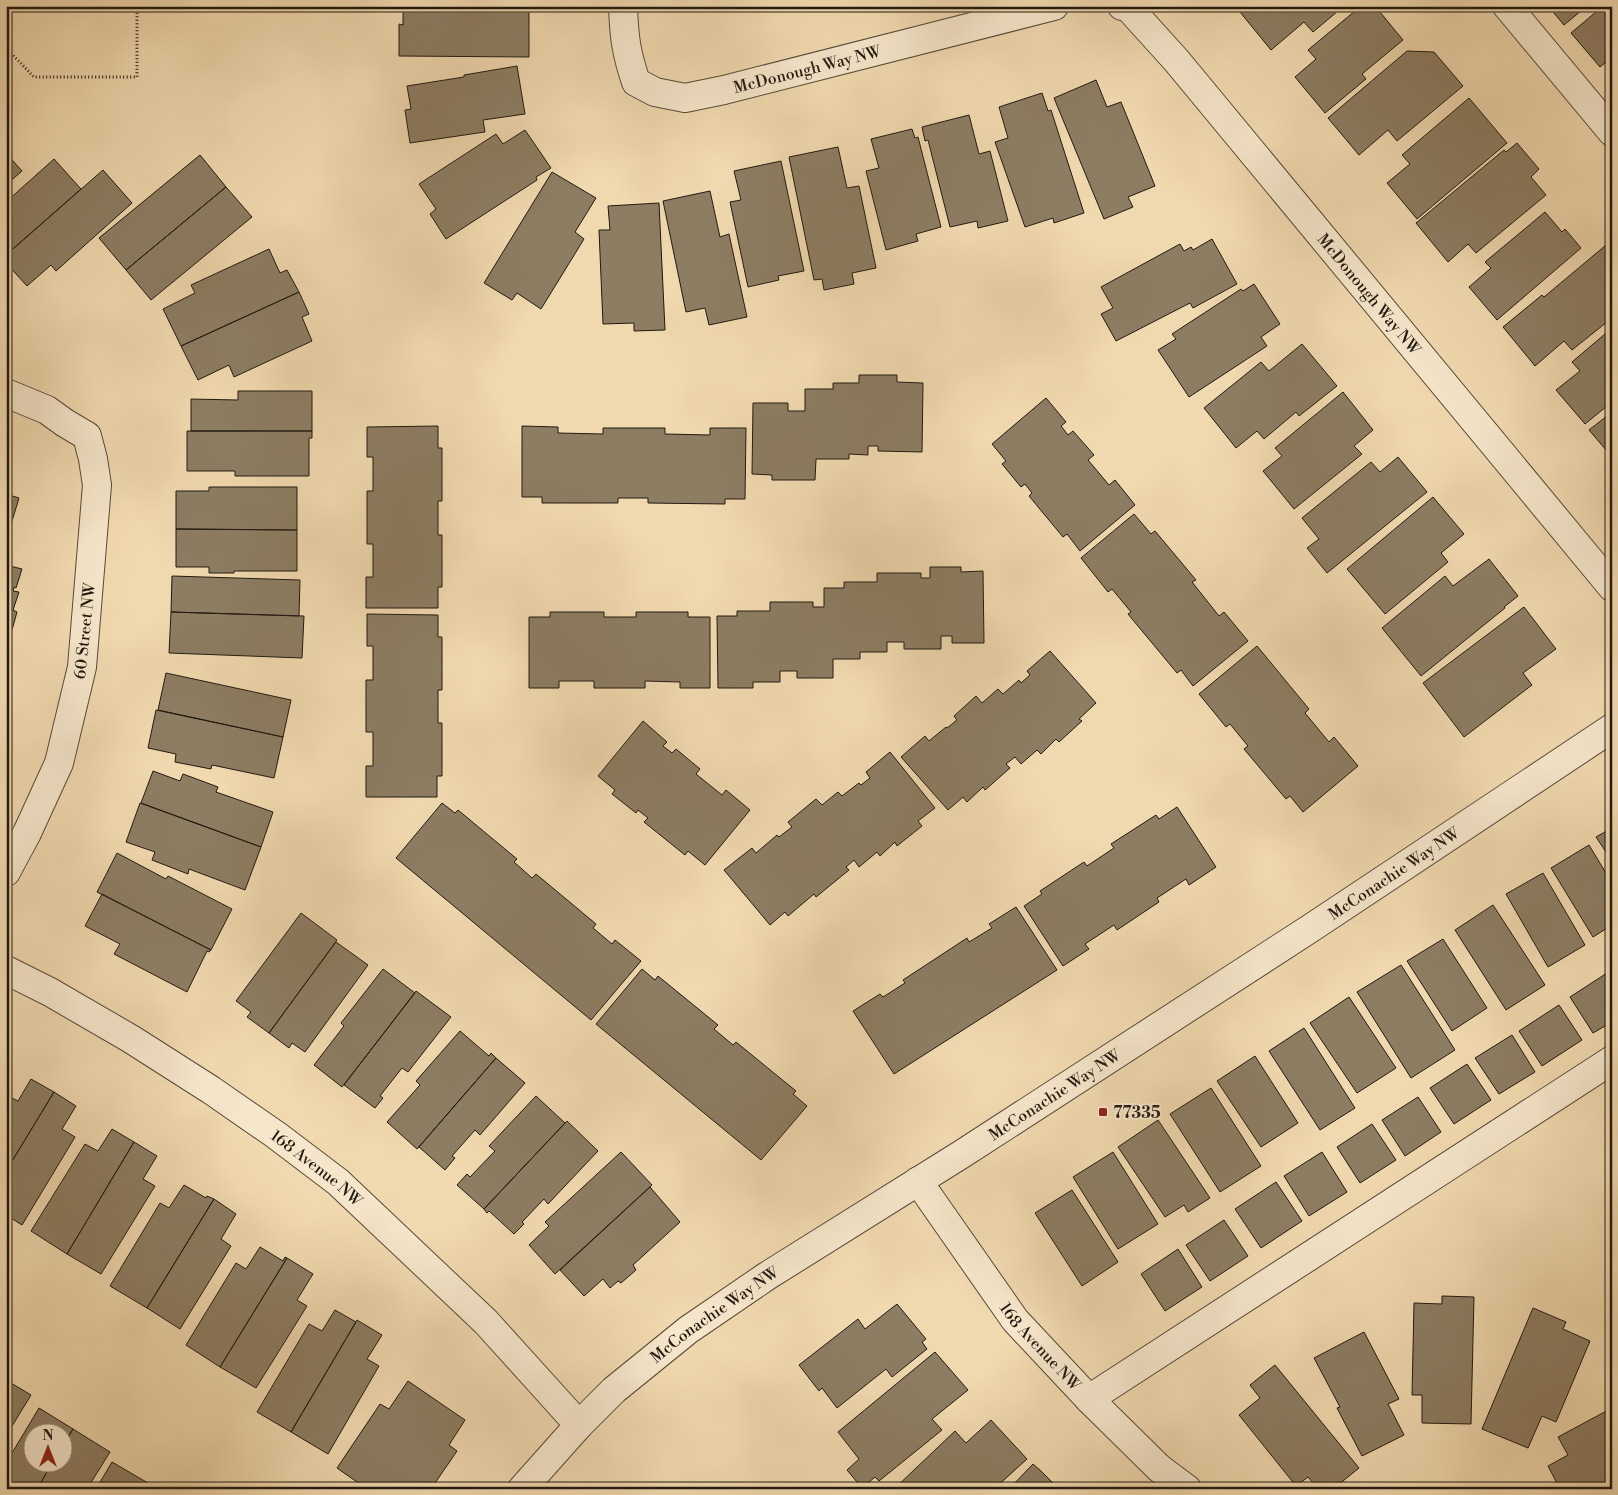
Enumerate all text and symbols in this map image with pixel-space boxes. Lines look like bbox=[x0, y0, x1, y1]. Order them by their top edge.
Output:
street label: McDonough Way NW bbox=[731, 41, 884, 98]
street label: McDonough Way NW bbox=[1313, 230, 1425, 360]
street label: 60 Street NW bbox=[70, 581, 100, 680]
street label: McConachie Way NW bbox=[1325, 823, 1464, 925]
street label: McConachie Way NW bbox=[985, 1045, 1125, 1145]
place label: 77335 bbox=[1113, 1103, 1161, 1123]
marker: 77335 bbox=[1097, 1106, 1109, 1118]
street label: 168 Avenue NW bbox=[267, 1126, 367, 1211]
street label: McConachie Way NW bbox=[647, 1262, 783, 1368]
street label: 168 Avenue NW bbox=[995, 1299, 1085, 1395]
north arrow bbox=[22, 1422, 72, 1472]
text: N bbox=[42, 1427, 54, 1445]

